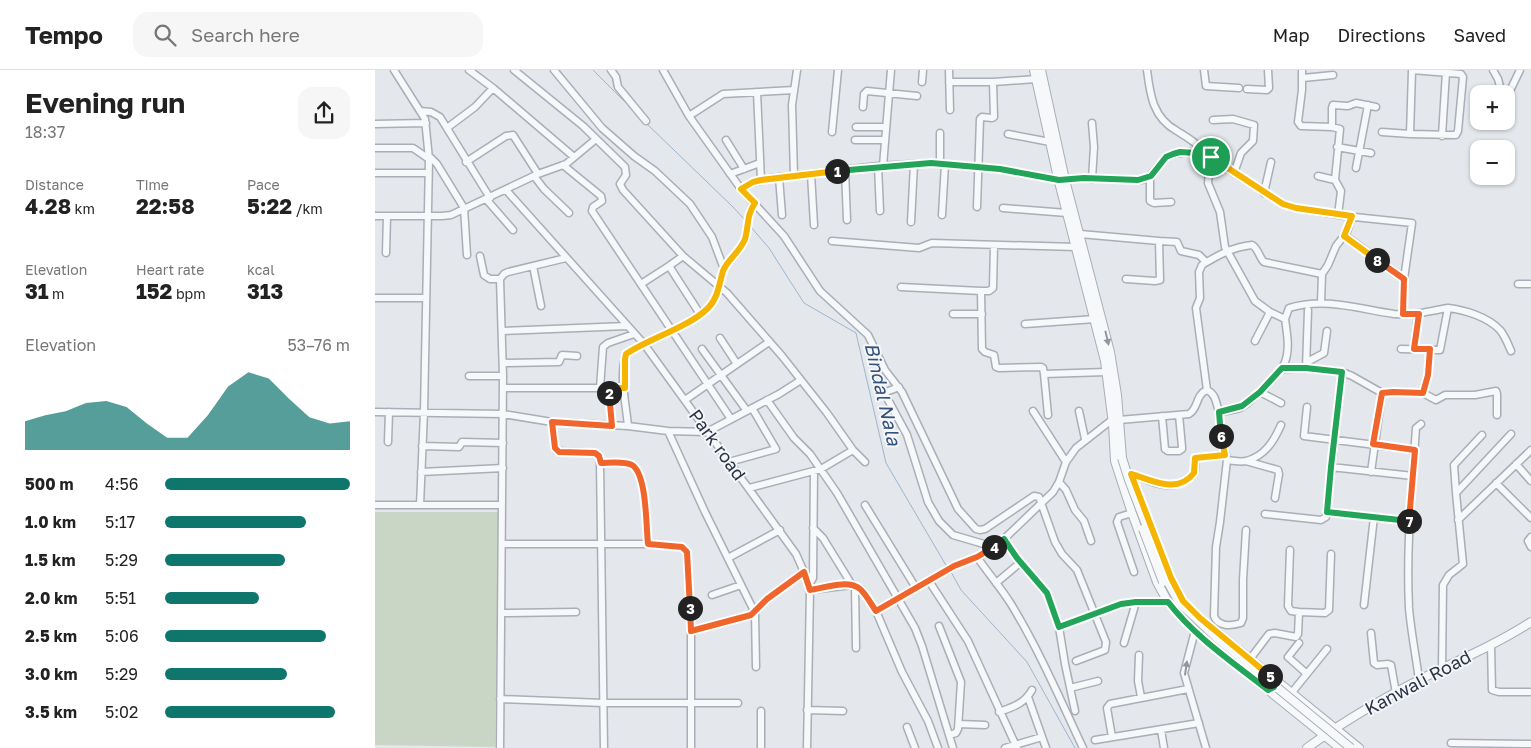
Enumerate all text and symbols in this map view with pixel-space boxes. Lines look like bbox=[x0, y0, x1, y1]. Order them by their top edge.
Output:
search box bbox=[133, 12, 483, 57]
text: Tempo bbox=[25, 20, 103, 49]
icon: search bbox=[151, 21, 179, 49]
text: Search here bbox=[191, 23, 300, 46]
text: Map bbox=[1273, 24, 1309, 46]
text: Directions bbox=[1337, 24, 1425, 46]
text: Saved bbox=[1453, 24, 1506, 46]
map controls bbox=[1470, 85, 1515, 185]
button: + bbox=[1470, 85, 1515, 130]
text: Evening run bbox=[25, 86, 185, 119]
button: share bbox=[298, 87, 350, 139]
text: 18:37 bbox=[25, 122, 65, 142]
pin bbox=[1190, 136, 1232, 178]
button: − bbox=[1470, 140, 1515, 185]
icon: arrive bbox=[1197, 143, 1225, 171]
pin: 1 bbox=[825, 158, 849, 184]
text: 1 bbox=[834, 163, 841, 180]
text: Distance bbox=[25, 176, 84, 193]
text: Time bbox=[136, 176, 169, 193]
text: Pace bbox=[247, 176, 280, 193]
text: 4.28 bbox=[25, 193, 71, 219]
text: 22:58 bbox=[136, 193, 195, 219]
text: 5:22 bbox=[247, 193, 292, 219]
text: km bbox=[71, 200, 95, 217]
text: /km bbox=[292, 200, 323, 217]
pin: 8 bbox=[1365, 248, 1389, 272]
text: 8 bbox=[1373, 252, 1382, 269]
text: Elevation bbox=[25, 261, 87, 278]
text: Heart rate bbox=[136, 261, 204, 278]
text: kcal bbox=[247, 261, 275, 278]
text: 31 bbox=[25, 278, 49, 304]
text: 152 bbox=[136, 278, 172, 304]
text: 313 bbox=[247, 278, 283, 304]
text: m bbox=[49, 285, 65, 302]
text: bpm bbox=[172, 285, 206, 302]
one-way arrow bbox=[1103, 331, 1111, 346]
text: Elevation bbox=[25, 335, 96, 355]
text: 53–76 m bbox=[288, 335, 350, 355]
water label: Bindal Nala bbox=[861, 340, 907, 449]
pin: 2 bbox=[597, 380, 621, 406]
text: 2 bbox=[605, 385, 614, 402]
street label: Park road bbox=[685, 405, 751, 484]
pin: 6 bbox=[1209, 424, 1233, 448]
text: 6 bbox=[1217, 428, 1226, 445]
text: 500 m bbox=[25, 474, 74, 494]
text: 4:56 bbox=[105, 474, 139, 494]
pin: 7 bbox=[1397, 508, 1421, 534]
text: 1.0 km bbox=[25, 512, 76, 532]
text: 5:17 bbox=[105, 512, 135, 532]
text: 7 bbox=[1406, 513, 1413, 530]
pin: 4 bbox=[981, 534, 1007, 560]
text: 4 bbox=[990, 539, 999, 556]
text: 1.5 km bbox=[25, 550, 75, 570]
text: 5:29 bbox=[105, 550, 138, 570]
text: 2.0 km bbox=[25, 588, 78, 608]
text: 5:51 bbox=[105, 588, 136, 608]
pin: 3 bbox=[677, 596, 703, 620]
text: 3 bbox=[686, 600, 695, 617]
text: 2.5 km bbox=[25, 626, 77, 646]
text: 5:06 bbox=[105, 626, 139, 646]
street label: Kanwali Road bbox=[1361, 645, 1474, 719]
one-way arrow bbox=[1182, 659, 1190, 675]
text: 3.0 km bbox=[25, 664, 78, 684]
text: 5:29 bbox=[105, 664, 138, 684]
pin: 5 bbox=[1257, 664, 1283, 688]
text: 5 bbox=[1266, 668, 1275, 685]
text: 3.5 km bbox=[25, 702, 77, 722]
text: 5:02 bbox=[105, 702, 138, 722]

